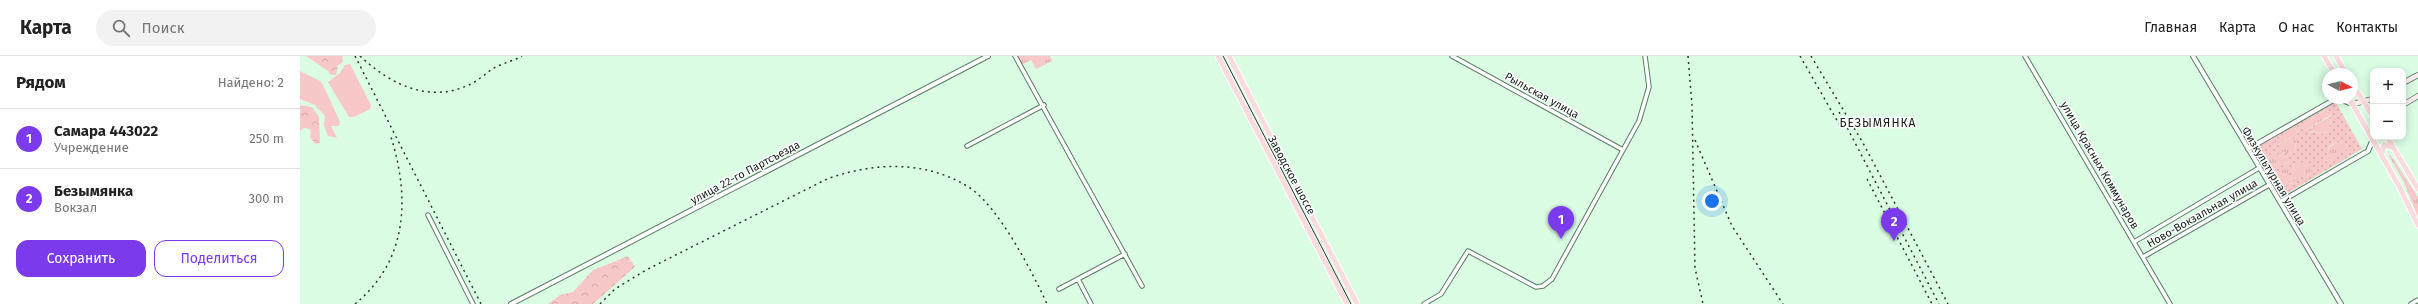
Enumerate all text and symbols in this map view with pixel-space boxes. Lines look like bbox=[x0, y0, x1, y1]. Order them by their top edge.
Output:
search box bbox=[96, 10, 376, 46]
text: Карта bbox=[20, 16, 72, 39]
icon: search bbox=[110, 17, 132, 39]
text: Поиск bbox=[142, 19, 184, 37]
text: Главная bbox=[2144, 19, 2197, 36]
text: Карта bbox=[2219, 19, 2256, 36]
text: О нас bbox=[2278, 19, 2314, 36]
text: Контакты bbox=[2336, 19, 2398, 36]
north arrow bbox=[2322, 68, 2358, 104]
map controls bbox=[2370, 68, 2406, 140]
button: + bbox=[2370, 68, 2406, 104]
street label: Рыльская улица bbox=[1502, 70, 1581, 121]
text: Рядом bbox=[16, 72, 66, 93]
text: Найдено: 2 bbox=[218, 75, 284, 90]
street label: улица Красных Коммунаров bbox=[2058, 99, 2141, 231]
button: − bbox=[2370, 104, 2406, 140]
district label: БЕЗЫМЯНКА bbox=[1840, 116, 1916, 130]
text: Самара 443022 bbox=[54, 122, 158, 140]
street label: Физкультурная улица bbox=[2239, 125, 2308, 228]
text: 1 bbox=[26, 131, 32, 146]
text: 250 m bbox=[249, 131, 284, 146]
street label: Заводское шоссе bbox=[1265, 133, 1318, 217]
street label: улица 22-го Партсъезда bbox=[688, 138, 802, 207]
text: Учреждение bbox=[54, 140, 129, 155]
street label: Ново-Вокзальная улица bbox=[2145, 176, 2260, 250]
text: Безымянка bbox=[54, 182, 133, 200]
text: 2 bbox=[26, 191, 32, 206]
text: 300 m bbox=[248, 191, 284, 206]
your location bbox=[1702, 191, 1722, 211]
text: Вокзал bbox=[54, 200, 97, 215]
pin: 1 bbox=[1548, 206, 1574, 239]
pin: 2 bbox=[1881, 208, 1907, 241]
button: Сохранить bbox=[16, 240, 146, 277]
button: Поделиться bbox=[154, 240, 284, 277]

